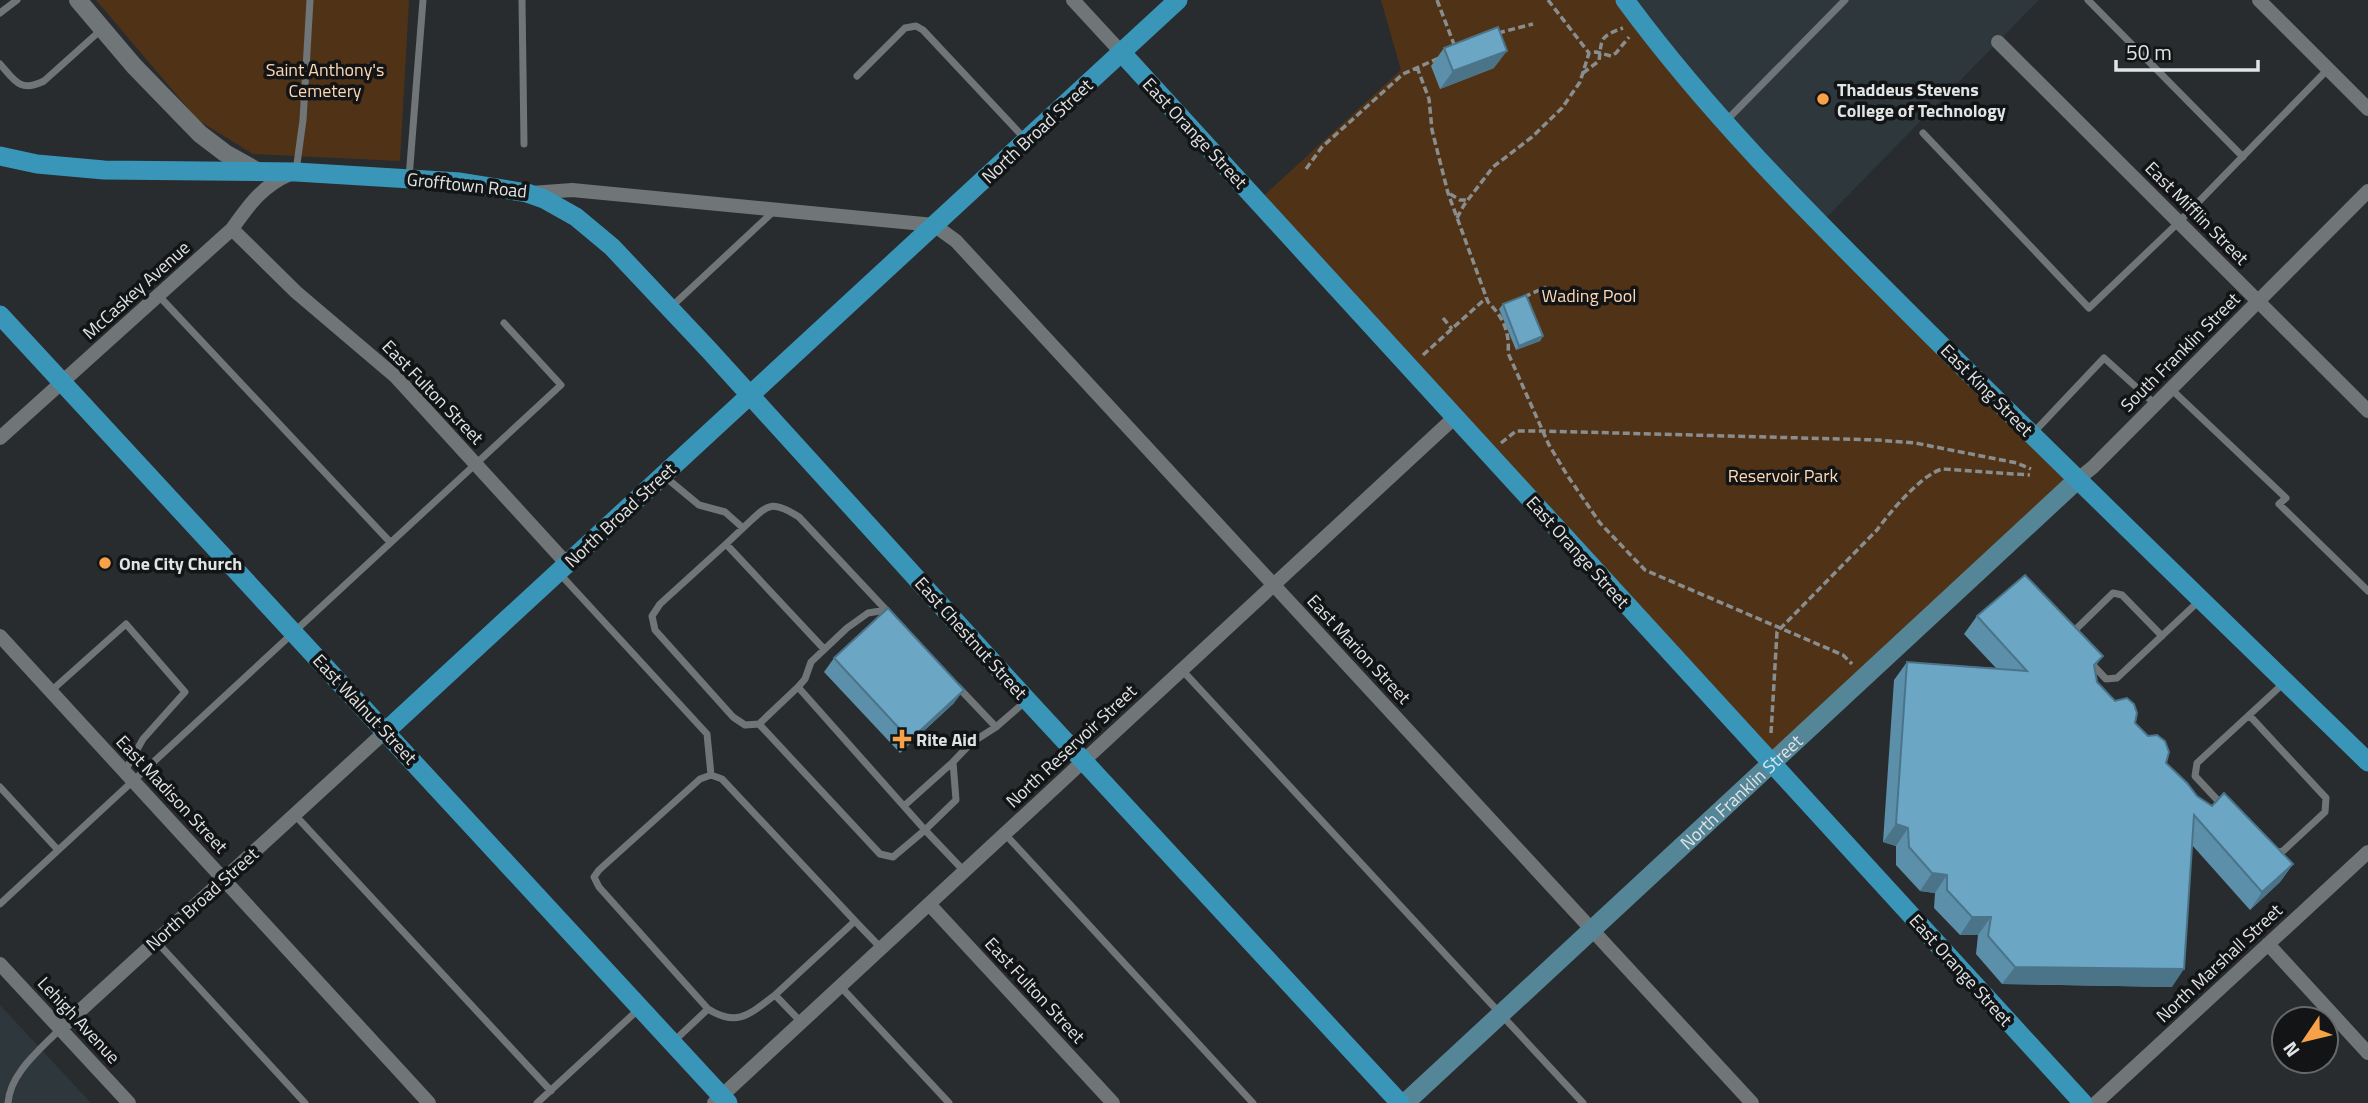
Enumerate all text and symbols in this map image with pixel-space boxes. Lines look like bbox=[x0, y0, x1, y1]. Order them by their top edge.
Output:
scale bar bbox=[2116, 28, 2258, 72]
text: 50 m bbox=[2126, 36, 2172, 68]
park label: Saint Anthony's Cemetery bbox=[266, 56, 384, 104]
street label: East Orange Street bbox=[1136, 71, 1254, 195]
street label: North Broad Street bbox=[975, 72, 1099, 190]
place label: Thaddeus Stevens College of Technology bbox=[1837, 76, 2006, 124]
marker: Thaddeus Stevens College of Technology bbox=[1815, 91, 1831, 107]
street label: East Mifflin Street bbox=[2139, 155, 2255, 271]
street label: Grofftown Road bbox=[406, 165, 528, 205]
street label: McCaskey Avenue bbox=[76, 234, 196, 346]
park label: Wading Pool bbox=[1542, 282, 1636, 309]
street label: South Franklin Street bbox=[2114, 286, 2246, 418]
street label: East Fulton Street bbox=[376, 334, 491, 451]
street label: East King Street bbox=[1935, 338, 2040, 443]
street label: North Broad Street bbox=[558, 456, 682, 574]
park label: Reservoir Park bbox=[1728, 462, 1839, 489]
street label: East Orange Street bbox=[1520, 490, 1636, 615]
place label: One City Church bbox=[119, 550, 242, 577]
marker: One City Church bbox=[97, 555, 113, 571]
street label: East Chestnut Street bbox=[909, 571, 1034, 706]
street label: East Marion Street bbox=[1301, 588, 1418, 710]
street label: East Walnut Street bbox=[307, 648, 424, 771]
street label: North Reservoir Street bbox=[1000, 678, 1143, 814]
place label: Rite Aid bbox=[916, 726, 977, 753]
street label: North Franklin Street bbox=[1674, 727, 1809, 855]
street label: East Madison Street bbox=[110, 729, 235, 860]
marker: Rite Aid bbox=[894, 731, 910, 747]
street label: North Broad Street bbox=[140, 841, 265, 957]
street label: North Marshall Street bbox=[2150, 897, 2289, 1029]
street label: East Orange Street bbox=[1903, 908, 2019, 1033]
street label: East Fulton Street bbox=[979, 931, 1092, 1050]
street label: Lehigh Avenue bbox=[31, 970, 127, 1070]
north arrow bbox=[2270, 1005, 2340, 1075]
text: N bbox=[2275, 1036, 2306, 1064]

